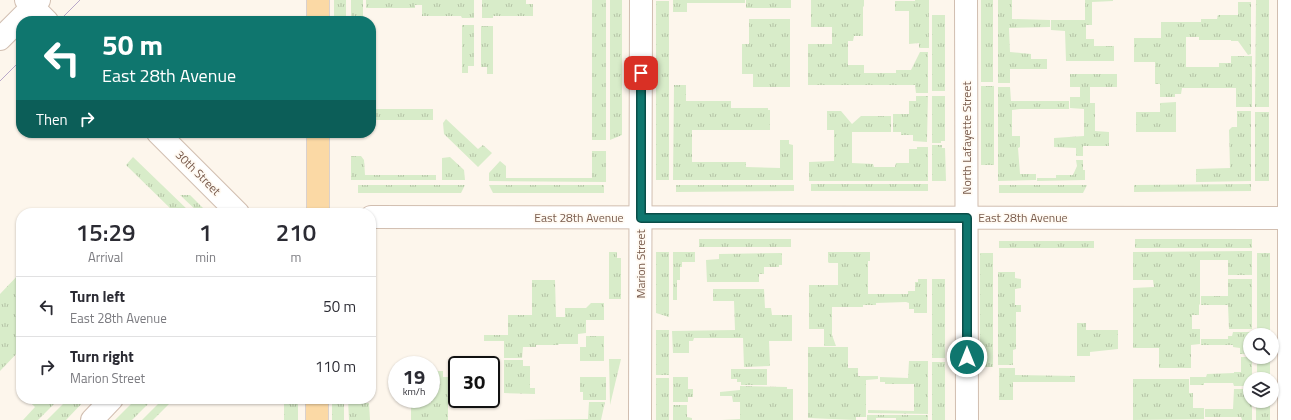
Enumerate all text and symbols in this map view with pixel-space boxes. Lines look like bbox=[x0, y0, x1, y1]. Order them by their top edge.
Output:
text: 50 m bbox=[102, 23, 163, 66]
icon: left bbox=[36, 32, 88, 84]
pin bbox=[624, 56, 658, 90]
text: East 28th Avenue bbox=[102, 62, 236, 89]
icon: arrive bbox=[630, 62, 652, 84]
street label: North Lafayette Street bbox=[957, 81, 976, 195]
text: Then bbox=[36, 108, 68, 131]
icon: right bbox=[76, 108, 98, 130]
street label: 30th Street bbox=[171, 146, 226, 200]
street label: East 28th Avenue bbox=[534, 208, 624, 227]
street label: East 28th Avenue bbox=[978, 208, 1068, 227]
text: 15:29 bbox=[76, 214, 135, 250]
text: 1 bbox=[199, 214, 212, 250]
text: 210 bbox=[276, 214, 316, 250]
street label: Marion Street bbox=[631, 229, 650, 299]
text: Arrival bbox=[88, 247, 123, 267]
text: min bbox=[195, 247, 216, 267]
text: m bbox=[291, 247, 301, 267]
text: Turn left bbox=[70, 285, 125, 308]
text: 50 m bbox=[323, 295, 356, 318]
icon: left bbox=[36, 296, 58, 318]
text: East 28th Avenue bbox=[70, 308, 167, 328]
map controls bbox=[1243, 328, 1279, 408]
button: search bbox=[1243, 328, 1279, 364]
position arrow bbox=[946, 336, 988, 378]
text: Turn right bbox=[70, 345, 134, 368]
text: 110 m bbox=[315, 355, 356, 378]
icon: right bbox=[36, 356, 58, 378]
speed limit sign: 30 bbox=[448, 356, 500, 408]
text: 19 bbox=[403, 361, 425, 392]
text: Marion Street bbox=[70, 368, 145, 388]
button: layers bbox=[1243, 372, 1279, 408]
text: km/h bbox=[403, 384, 425, 399]

